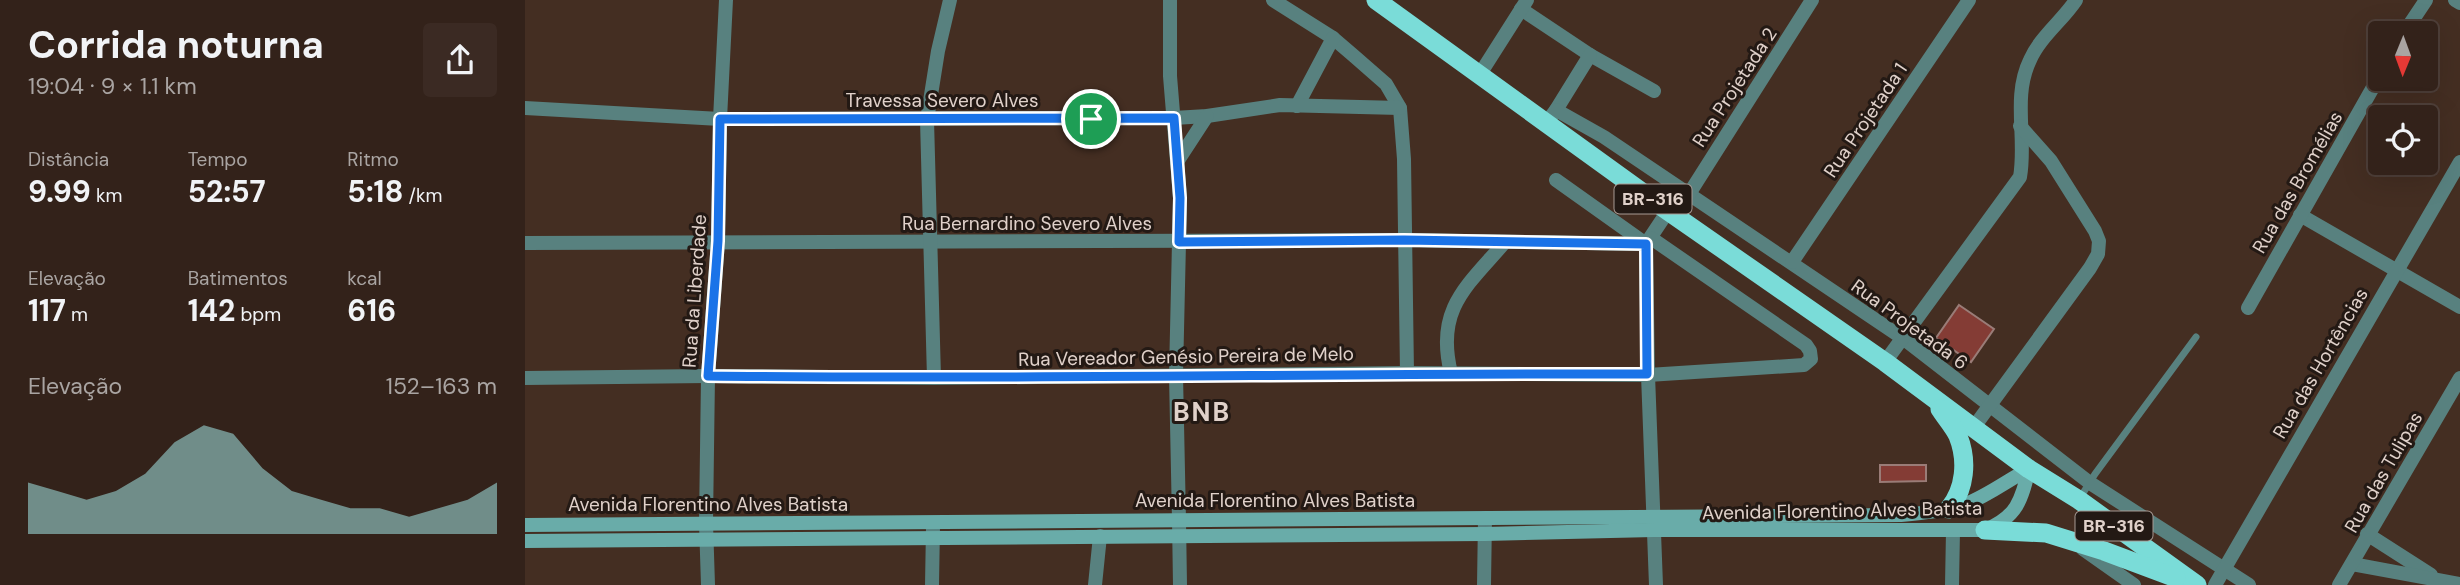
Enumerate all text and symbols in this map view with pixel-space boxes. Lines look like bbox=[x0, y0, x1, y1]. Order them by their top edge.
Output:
text: Corrida noturna bbox=[28, 20, 324, 70]
north arrow bbox=[2368, 21, 2438, 91]
map controls bbox=[2368, 21, 2438, 175]
button: share bbox=[423, 23, 497, 97]
street label: Rua Projetada 2 bbox=[1686, 23, 1782, 152]
street label: Rua Projetada 1 bbox=[1818, 58, 1913, 182]
text: 19:04 · 9 × 1.1 km bbox=[28, 71, 197, 101]
street label: Travessa Severo Alves bbox=[846, 88, 1038, 113]
pin bbox=[1061, 89, 1121, 149]
icon: arrive bbox=[1072, 100, 1110, 138]
button: locate bbox=[2368, 105, 2438, 175]
street label: Rua das Bromélias bbox=[2247, 107, 2348, 258]
text: Distância bbox=[28, 147, 109, 172]
text: Tempo bbox=[188, 147, 248, 172]
text: Ritmo bbox=[347, 147, 399, 172]
text: 9.99 bbox=[28, 172, 91, 211]
text: 52:57 bbox=[188, 172, 266, 211]
text: 5:18 bbox=[347, 172, 404, 211]
text: km bbox=[91, 183, 122, 208]
text: /km bbox=[404, 183, 443, 208]
road number: BR-316 bbox=[1615, 184, 1691, 214]
street label: Rua Bernardino Severo Alves bbox=[902, 211, 1152, 236]
street label: Rua da Liberdade bbox=[677, 213, 712, 369]
text: Elevação bbox=[28, 266, 106, 291]
text: Batimentos bbox=[188, 266, 288, 291]
text: kcal bbox=[347, 266, 382, 291]
street label: Rua Projetada 6 bbox=[1846, 274, 1973, 375]
street label: Rua das Hortências bbox=[2267, 283, 2374, 443]
text: 117 bbox=[28, 291, 66, 330]
text: 142 bbox=[188, 291, 235, 330]
text: 616 bbox=[347, 291, 396, 330]
text: m bbox=[66, 302, 88, 327]
text: bpm bbox=[235, 302, 281, 327]
street label: Rua Vereador Genésio Pereira de Melo bbox=[1018, 341, 1354, 372]
text: Elevação bbox=[28, 371, 122, 401]
text: 152–163 m bbox=[386, 371, 497, 401]
district label: BNB bbox=[1173, 395, 1231, 429]
street label: Rua das Tulipas bbox=[2339, 407, 2428, 537]
street label: Avenida Florentino Alves Batista bbox=[1135, 488, 1415, 513]
street label: Avenida Florentino Alves Batista bbox=[568, 492, 848, 517]
street label: Avenida Florentino Alves Batista bbox=[1702, 496, 1982, 525]
road number: BR-316 bbox=[2075, 512, 2153, 540]

